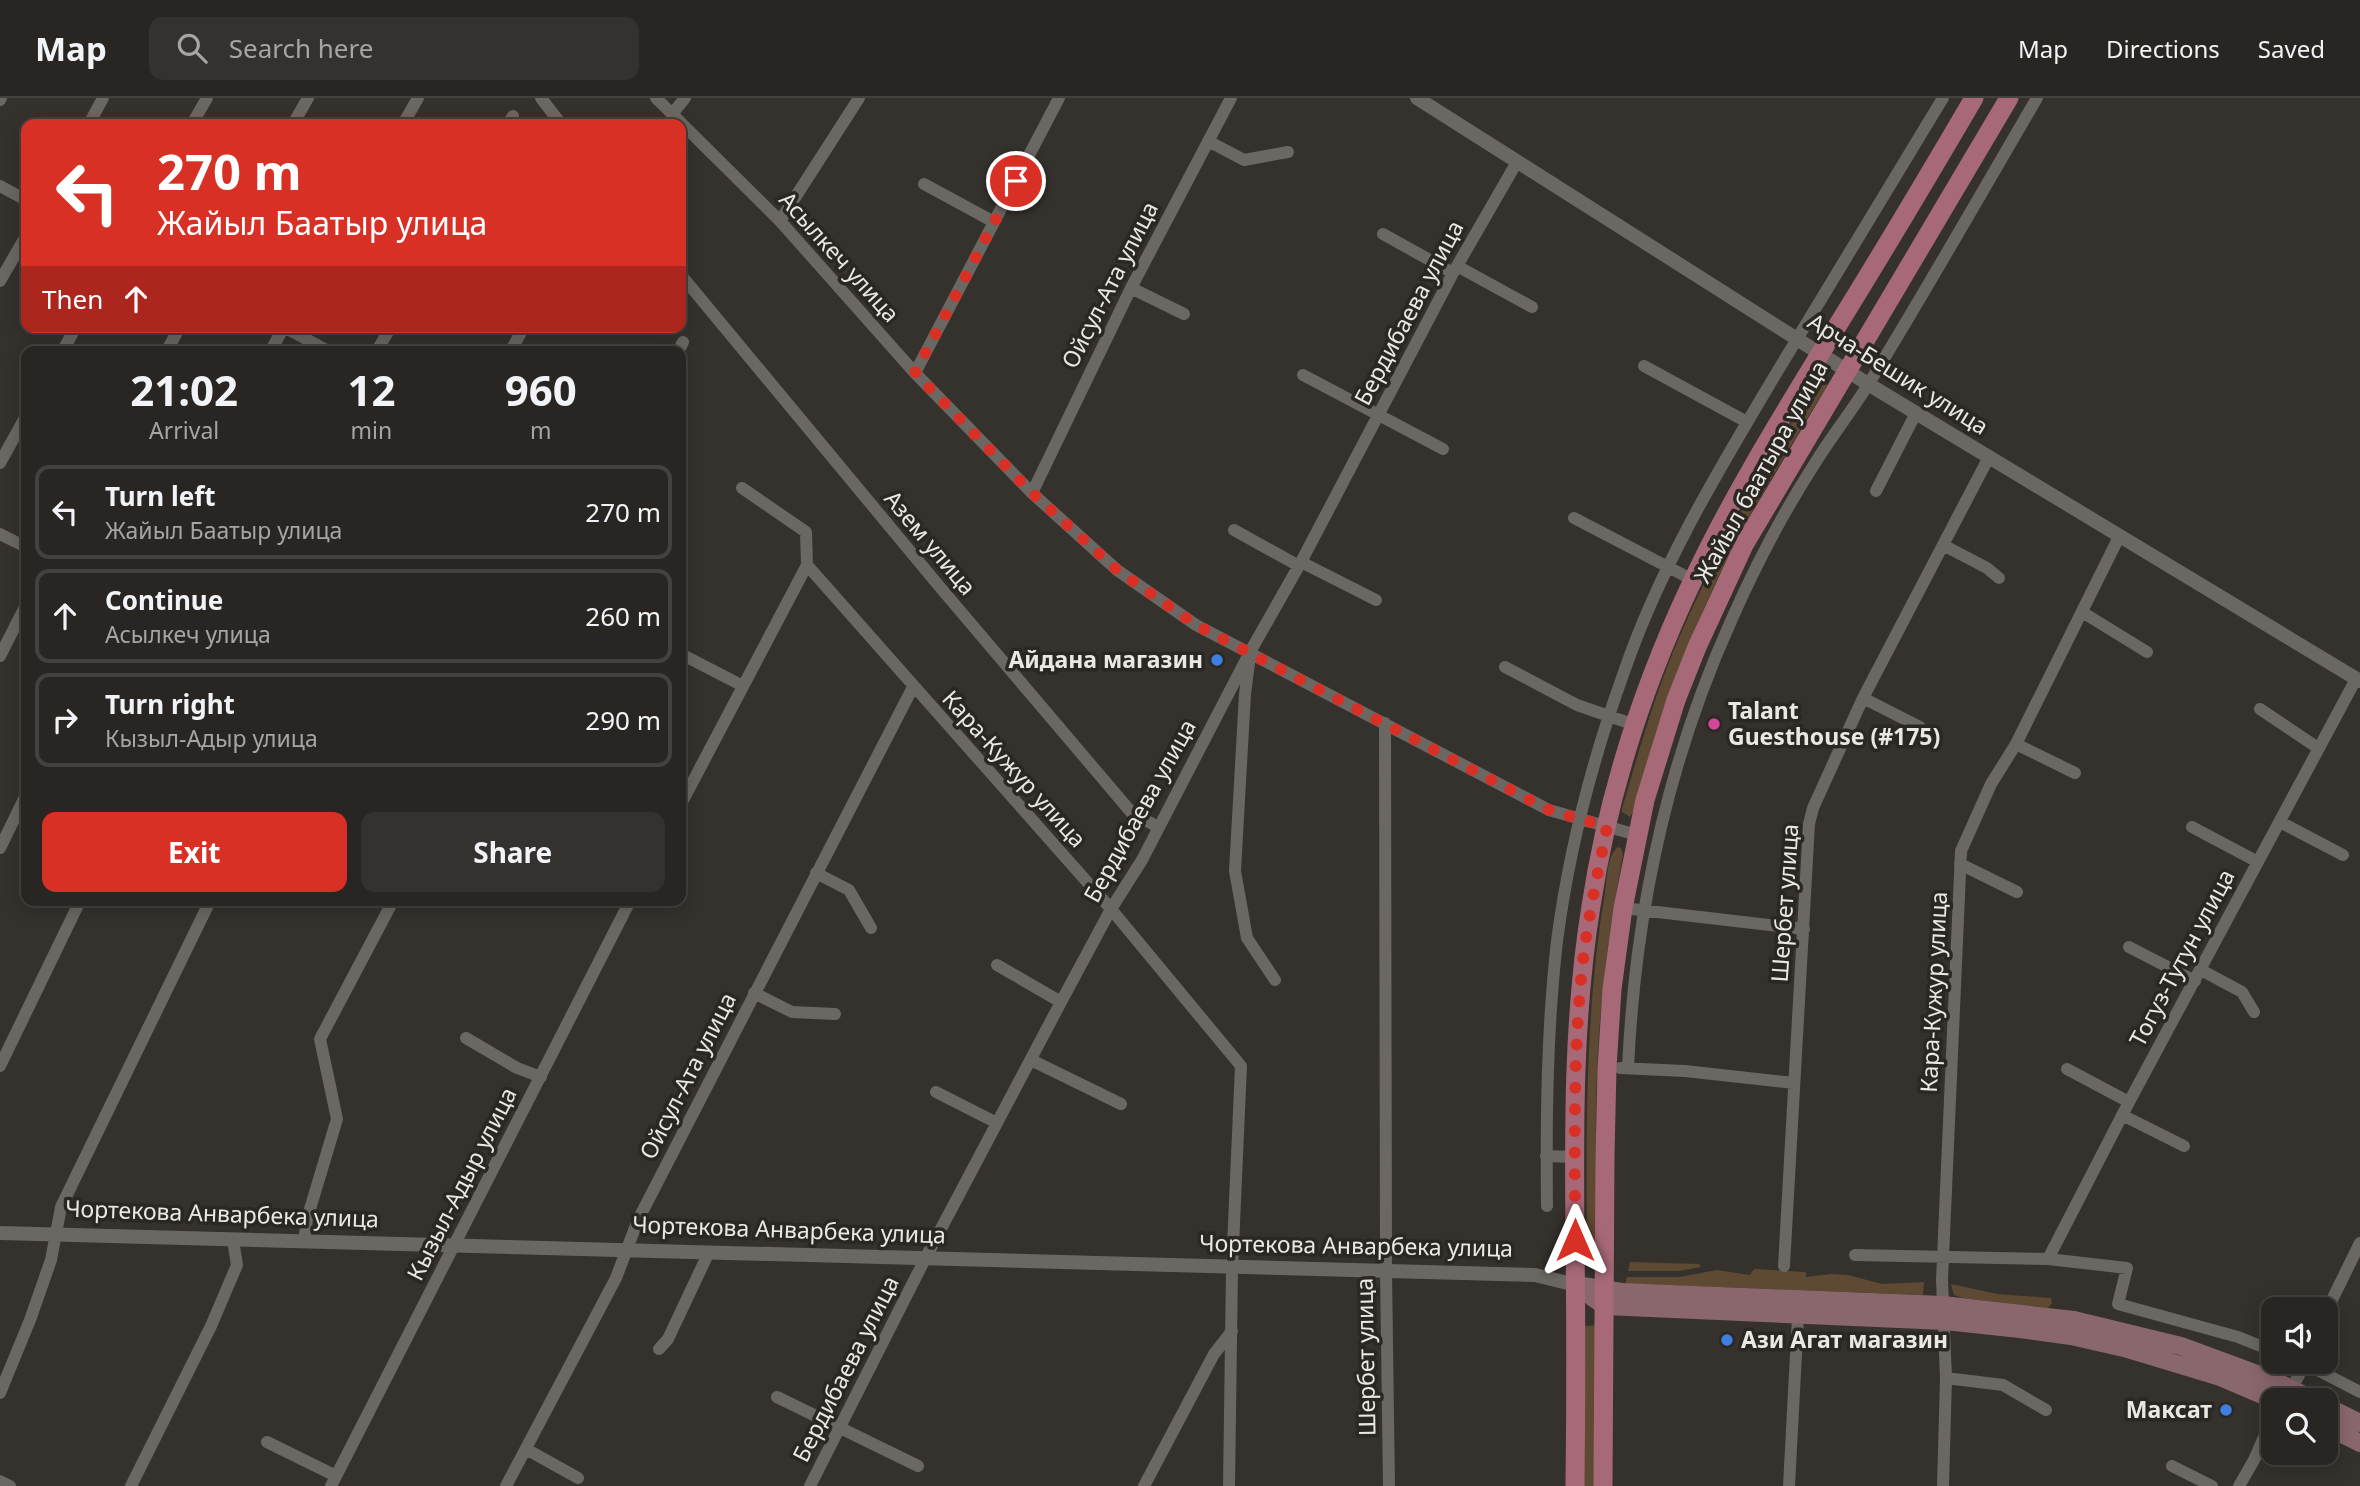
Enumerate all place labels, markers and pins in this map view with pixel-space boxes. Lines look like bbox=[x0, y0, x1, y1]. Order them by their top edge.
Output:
pin bbox=[986, 151, 1046, 211]
place label: Айдана магазин bbox=[1008, 643, 1203, 675]
marker: Айдана магазин bbox=[1209, 652, 1225, 668]
place label: Talant Guesthouse (#175) bbox=[1728, 694, 1940, 752]
marker: Talant Guesthouse (#175) bbox=[1706, 716, 1722, 732]
place label: Ази Агат магазин bbox=[1741, 1323, 1948, 1355]
marker: Ази Агат магазин bbox=[1719, 1332, 1735, 1348]
place label: Максат bbox=[2126, 1393, 2212, 1425]
marker: Максат bbox=[2218, 1402, 2234, 1418]

